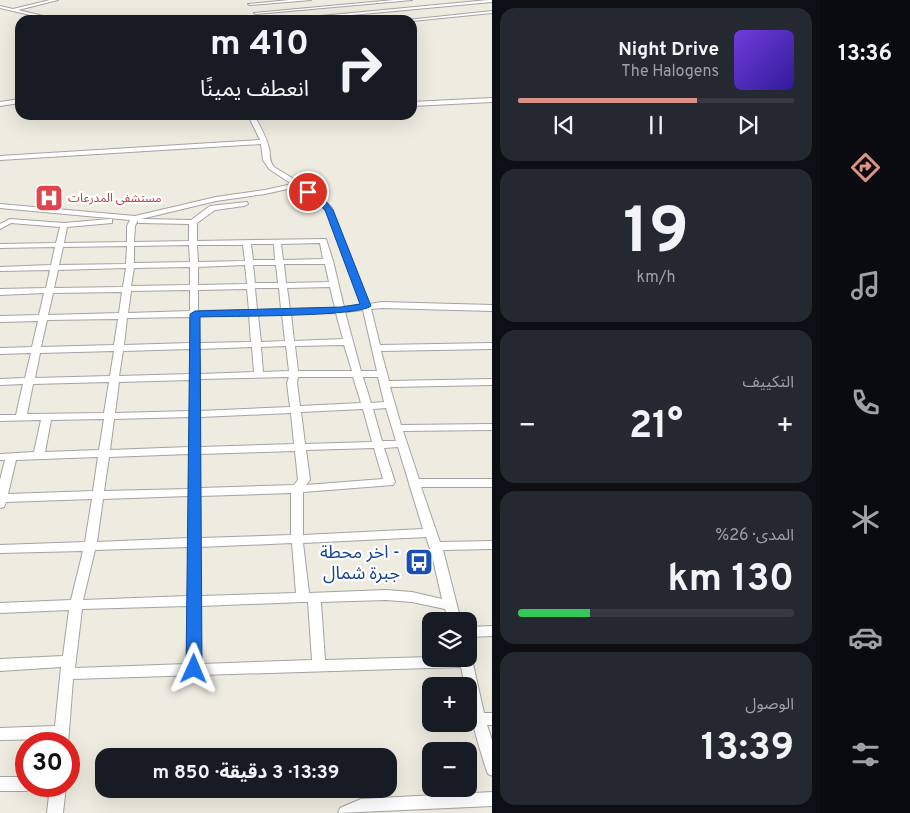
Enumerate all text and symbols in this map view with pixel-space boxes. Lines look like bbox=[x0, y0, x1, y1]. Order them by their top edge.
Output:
text: 410 m bbox=[210, 23, 309, 67]
icon: right bbox=[327, 35, 392, 100]
text: Night Drive bbox=[618, 38, 719, 62]
text: 13:36 bbox=[838, 41, 892, 68]
text: The Halogens bbox=[621, 62, 719, 82]
text: انعطف يمينًا bbox=[200, 77, 309, 104]
icon: previous bbox=[550, 111, 578, 139]
icon: pause bbox=[642, 111, 670, 139]
icon: next bbox=[734, 111, 762, 139]
icon: directions bbox=[848, 150, 883, 185]
pin bbox=[287, 171, 329, 213]
icon: arrive bbox=[294, 178, 322, 206]
hospital icon: مستشفى المدرعات bbox=[34, 183, 64, 213]
place label: مستشفى المدرعات bbox=[68, 191, 162, 207]
text: 19 bbox=[623, 194, 689, 276]
text: km/h bbox=[637, 268, 675, 288]
icon: music bbox=[848, 268, 883, 303]
text: التكييف bbox=[742, 373, 794, 393]
icon: phone bbox=[848, 385, 883, 420]
text: 21° bbox=[629, 403, 683, 452]
text: − bbox=[518, 409, 536, 445]
text: + bbox=[776, 409, 794, 445]
icon: climate bbox=[848, 502, 883, 537]
text: المدى · 26% bbox=[715, 526, 794, 546]
place label: اخر محطة - جبرة شمال bbox=[320, 542, 400, 586]
bus stop icon: اخر محطة - جبرة شمال bbox=[404, 547, 434, 577]
text: 130 km bbox=[668, 556, 794, 605]
map controls bbox=[422, 612, 477, 797]
button: layers bbox=[422, 612, 477, 667]
icon: car bbox=[848, 620, 883, 655]
position arrow bbox=[167, 642, 219, 694]
button: + bbox=[422, 677, 477, 732]
text: الوصول bbox=[745, 695, 794, 715]
text: 13:39 bbox=[701, 725, 794, 774]
speed limit sign: 30 bbox=[15, 732, 80, 797]
icon: filters bbox=[848, 737, 883, 772]
button: − bbox=[422, 742, 477, 797]
text: 13:39 · 3 دقيقة · 850 m bbox=[152, 761, 340, 785]

